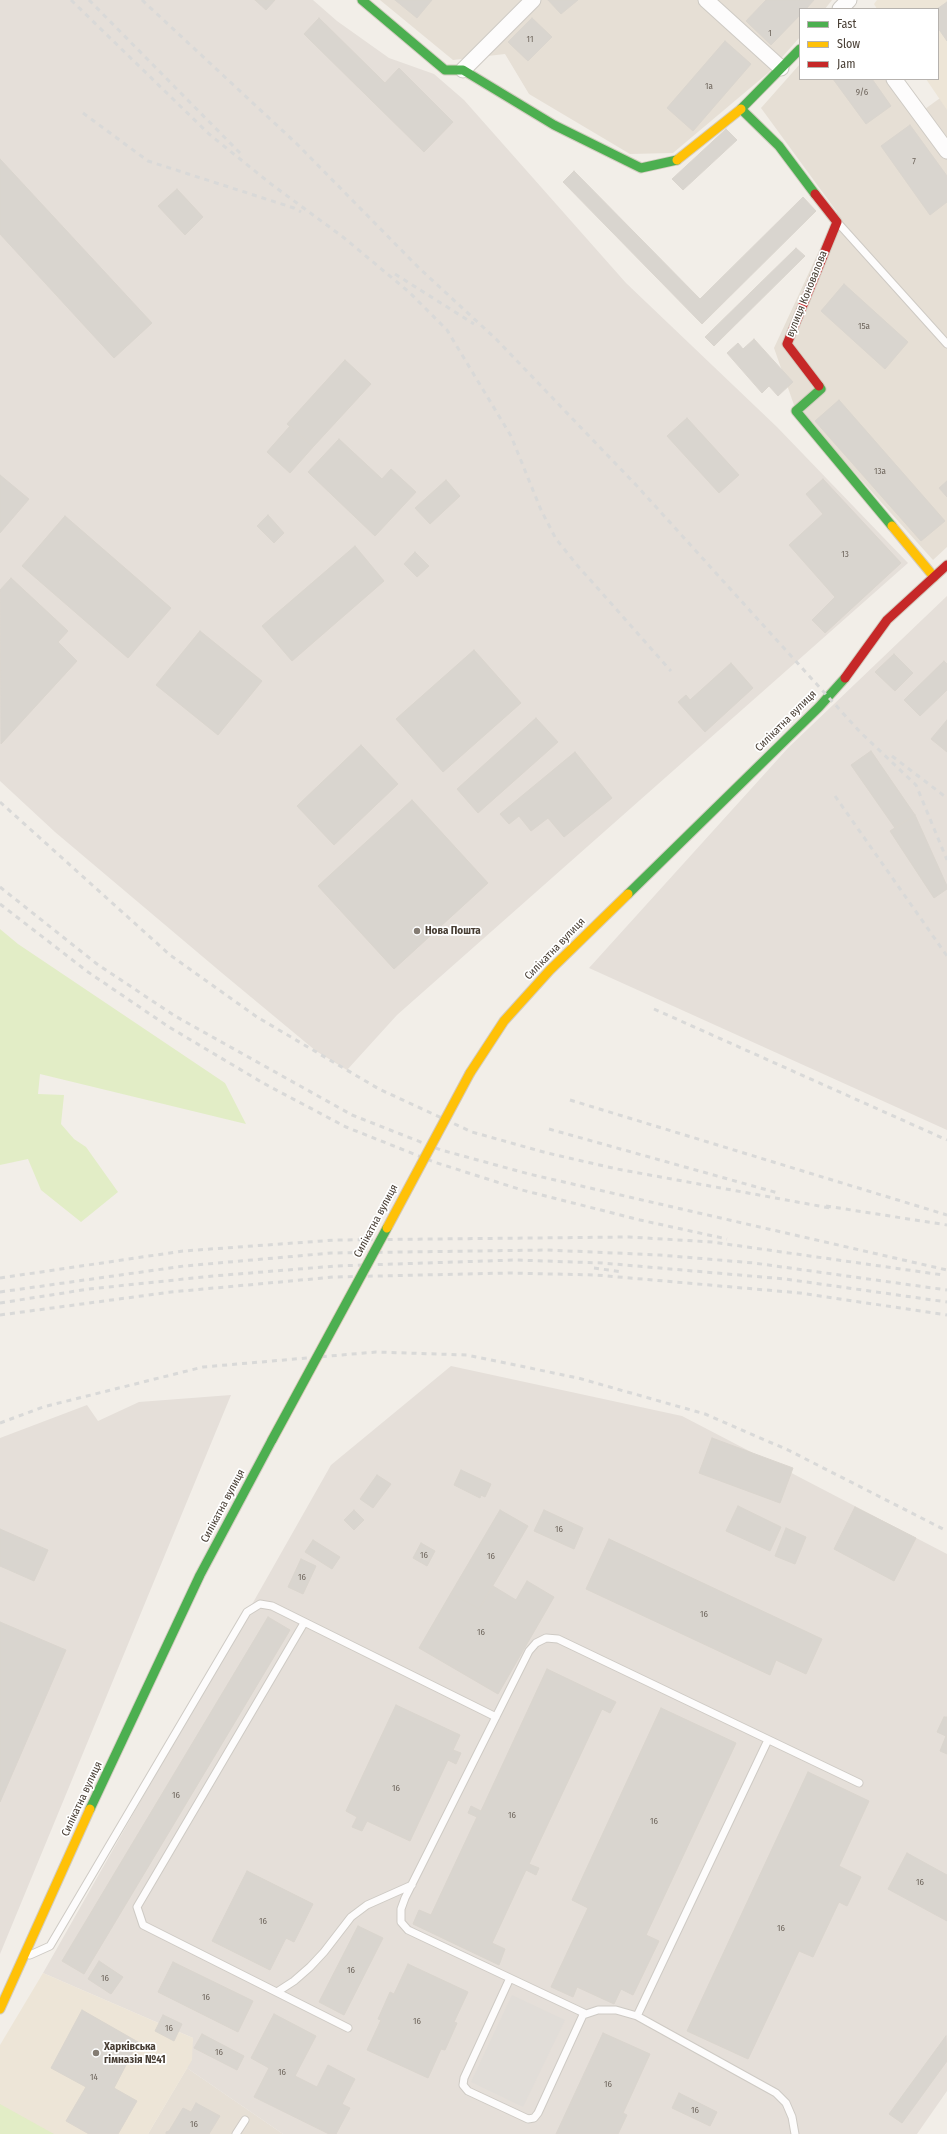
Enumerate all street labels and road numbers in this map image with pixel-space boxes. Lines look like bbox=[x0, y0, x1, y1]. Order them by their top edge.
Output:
street label: вулиця Коновалова bbox=[784, 249, 830, 339]
street label: Силікатна вулиця bbox=[753, 688, 819, 754]
street label: Силікатна вулиця bbox=[522, 915, 588, 983]
street label: Силікатна вулиця bbox=[351, 1182, 401, 1260]
street label: Силікатна вулиця bbox=[198, 1467, 248, 1545]
street label: Силікатна вулиця bbox=[59, 1759, 105, 1839]

